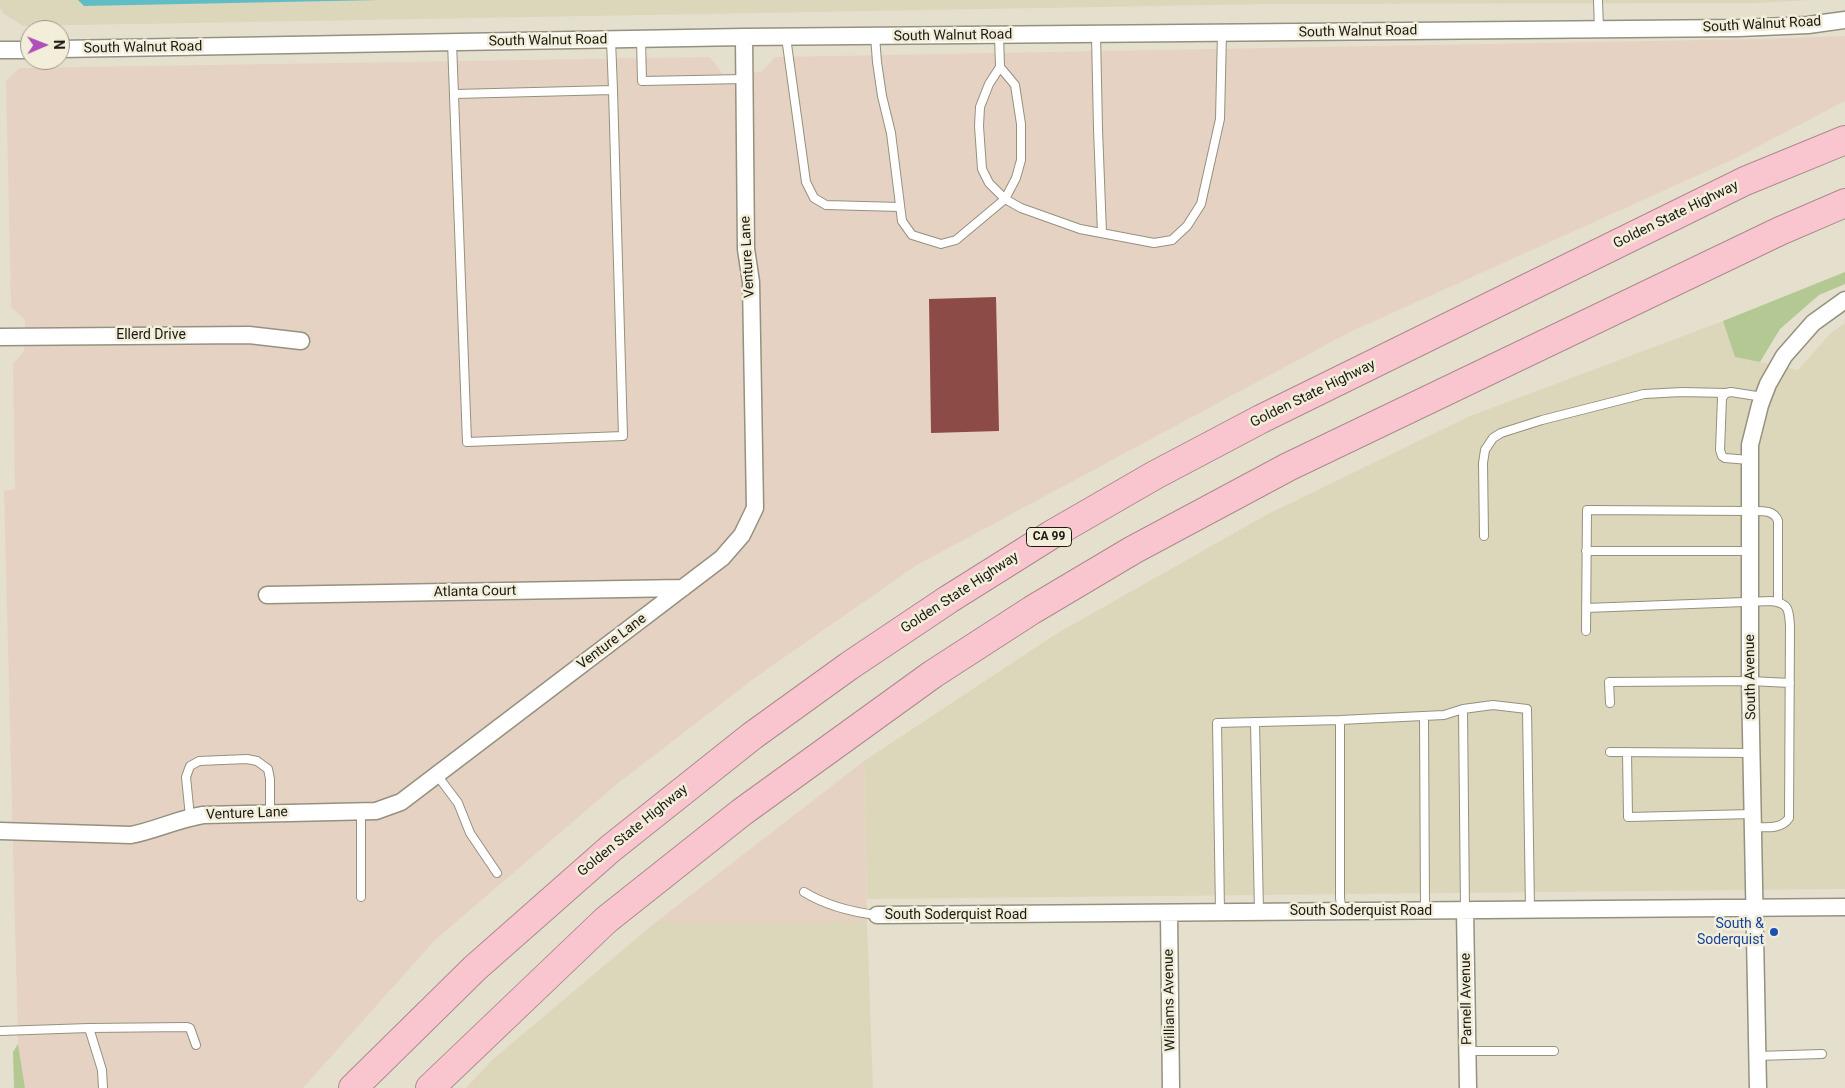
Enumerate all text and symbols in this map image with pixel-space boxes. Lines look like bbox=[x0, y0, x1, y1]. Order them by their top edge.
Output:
street label: South Walnut Road bbox=[1702, 14, 1822, 36]
north arrow bbox=[20, 20, 70, 70]
street label: South Walnut Road bbox=[1299, 23, 1417, 41]
street label: South Walnut Road bbox=[894, 27, 1012, 45]
street label: South Walnut Road bbox=[489, 32, 607, 50]
street label: South Walnut Road bbox=[84, 39, 202, 57]
text: N bbox=[51, 40, 67, 50]
street label: Golden State Highway bbox=[1611, 177, 1741, 253]
street label: Venture Lane bbox=[737, 216, 759, 298]
street label: Ellerd Drive bbox=[116, 327, 186, 343]
street label: Golden State Highway bbox=[1248, 356, 1378, 432]
road number: CA 99 bbox=[1026, 528, 1072, 546]
street label: Golden State Highway bbox=[898, 549, 1022, 637]
street label: Atlanta Court bbox=[434, 583, 516, 601]
street label: Venture Lane bbox=[574, 611, 650, 673]
street label: South Avenue bbox=[1742, 634, 1760, 720]
street label: Golden State Highway bbox=[574, 781, 692, 881]
street label: Venture Lane bbox=[206, 804, 288, 824]
street label: South Soderquist Road bbox=[1290, 903, 1432, 919]
street label: South Soderquist Road bbox=[885, 907, 1027, 923]
place label: South & Soderquist bbox=[1697, 916, 1764, 949]
marker: South & Soderquist bbox=[1768, 926, 1780, 938]
street label: Williams Avenue bbox=[1161, 949, 1179, 1051]
street label: Parnell Avenue bbox=[1458, 953, 1476, 1045]

